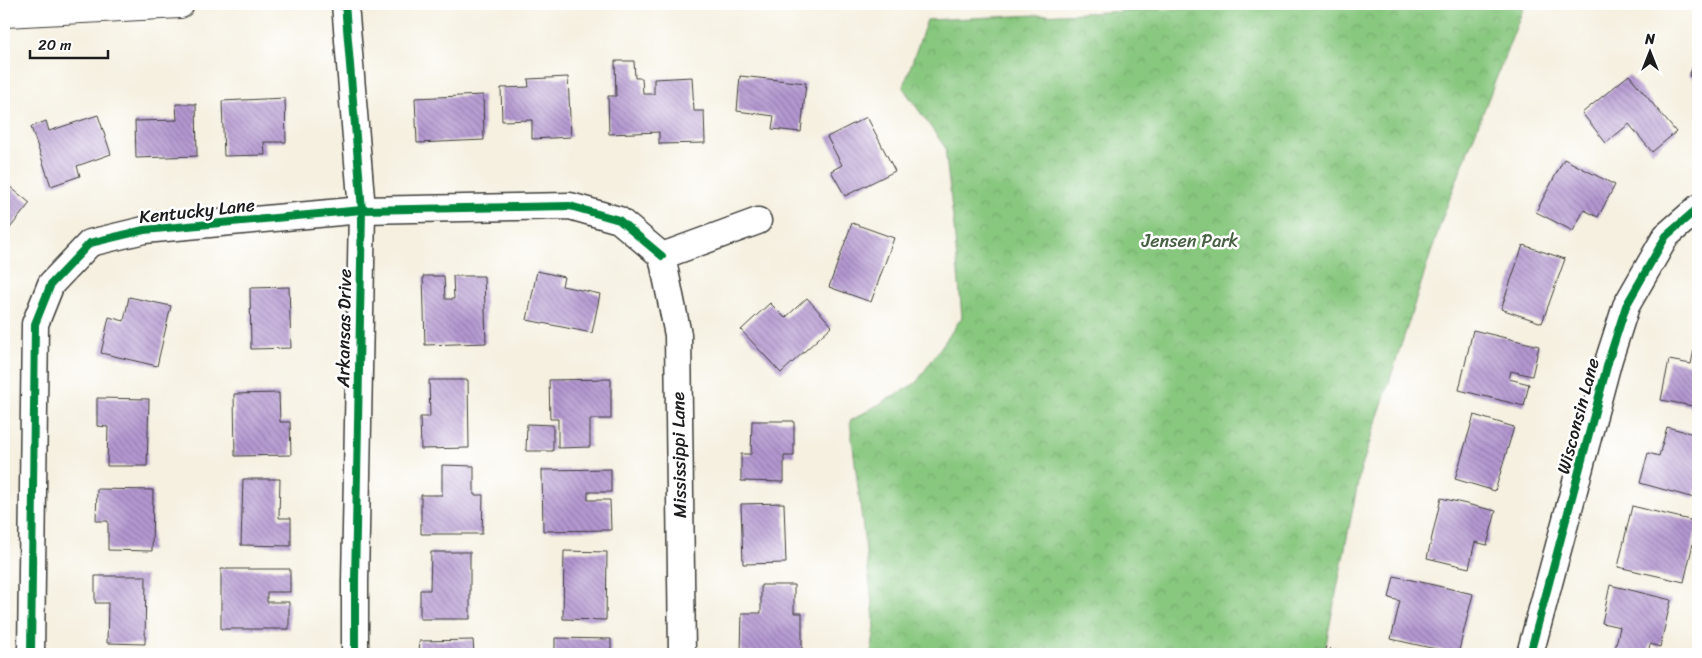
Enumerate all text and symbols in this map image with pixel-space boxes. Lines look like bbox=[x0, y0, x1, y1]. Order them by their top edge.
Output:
text: N bbox=[1644, 27, 1655, 52]
scale bar bbox=[30, 28, 108, 60]
north arrow bbox=[1624, 28, 1674, 78]
text: 20 m bbox=[38, 32, 72, 58]
street label: Kentucky Lane bbox=[137, 189, 257, 233]
park label: Jensen Park bbox=[1141, 225, 1239, 257]
street label: Arkansas Drive bbox=[327, 268, 361, 389]
street label: Wisconsin Lane bbox=[1547, 354, 1609, 478]
street label: Mississippi Lane bbox=[662, 391, 696, 518]

